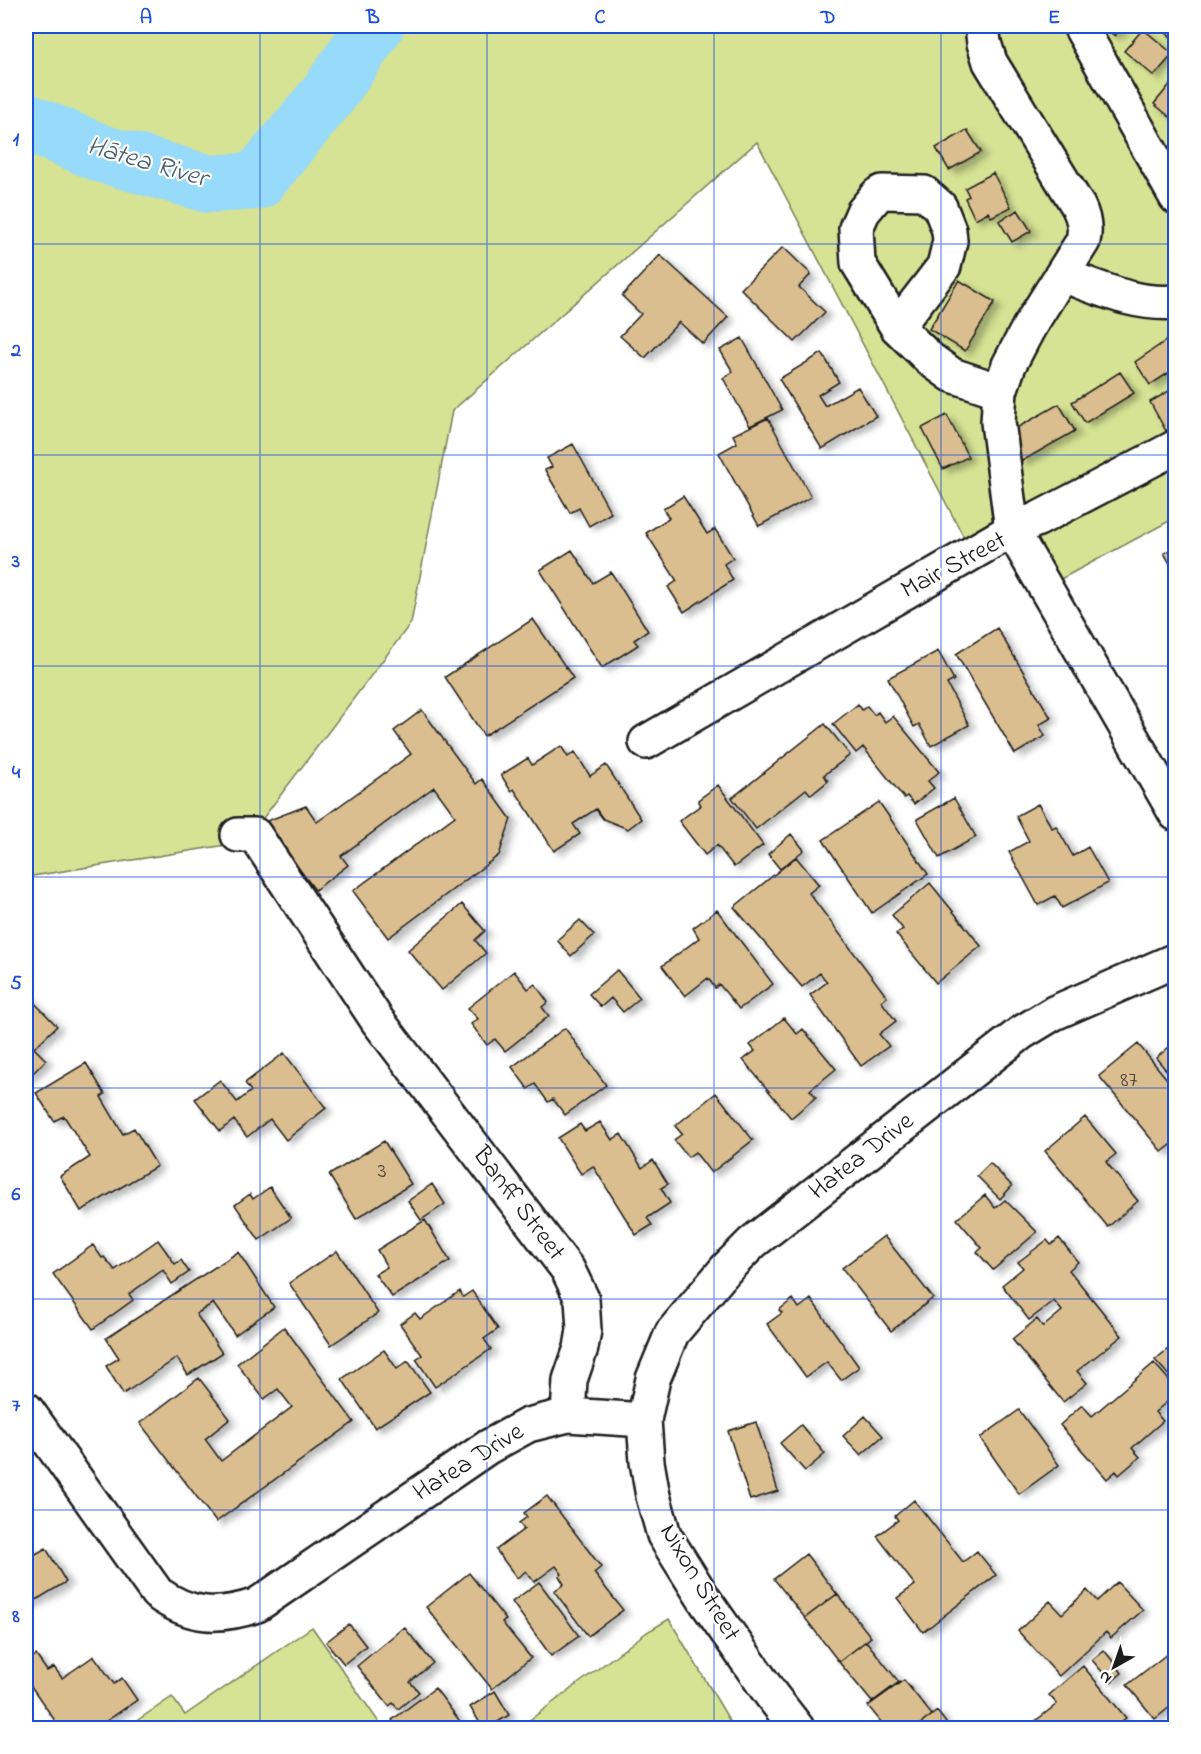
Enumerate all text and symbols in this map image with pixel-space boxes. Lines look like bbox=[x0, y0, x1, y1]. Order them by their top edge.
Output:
text: A bbox=[140, 4, 152, 33]
text: B bbox=[365, 4, 380, 33]
text: C bbox=[595, 4, 606, 33]
text: D bbox=[820, 4, 835, 33]
text: E bbox=[1048, 4, 1060, 33]
text: 1 bbox=[13, 126, 20, 155]
water label: Hātea River bbox=[82, 127, 215, 200]
text: 2 bbox=[10, 337, 21, 366]
street label: Mair Street bbox=[894, 522, 1014, 610]
text: 3 bbox=[11, 548, 20, 577]
text: 4 bbox=[12, 759, 21, 788]
text: 5 bbox=[10, 970, 22, 999]
house number: 87 bbox=[1120, 1065, 1138, 1097]
street label: Hatea Drive bbox=[801, 1104, 923, 1210]
street label: Banff Street bbox=[462, 1138, 574, 1270]
house number: 3 bbox=[377, 1156, 387, 1188]
text: 6 bbox=[12, 1181, 21, 1210]
text: 7 bbox=[12, 1392, 21, 1421]
street label: Hatea Drive bbox=[406, 1414, 532, 1512]
street label: Nixon Street bbox=[649, 1517, 749, 1649]
text: 8 bbox=[11, 1603, 20, 1632]
north arrow bbox=[1084, 1637, 1144, 1697]
text: N bbox=[1094, 1664, 1117, 1690]

